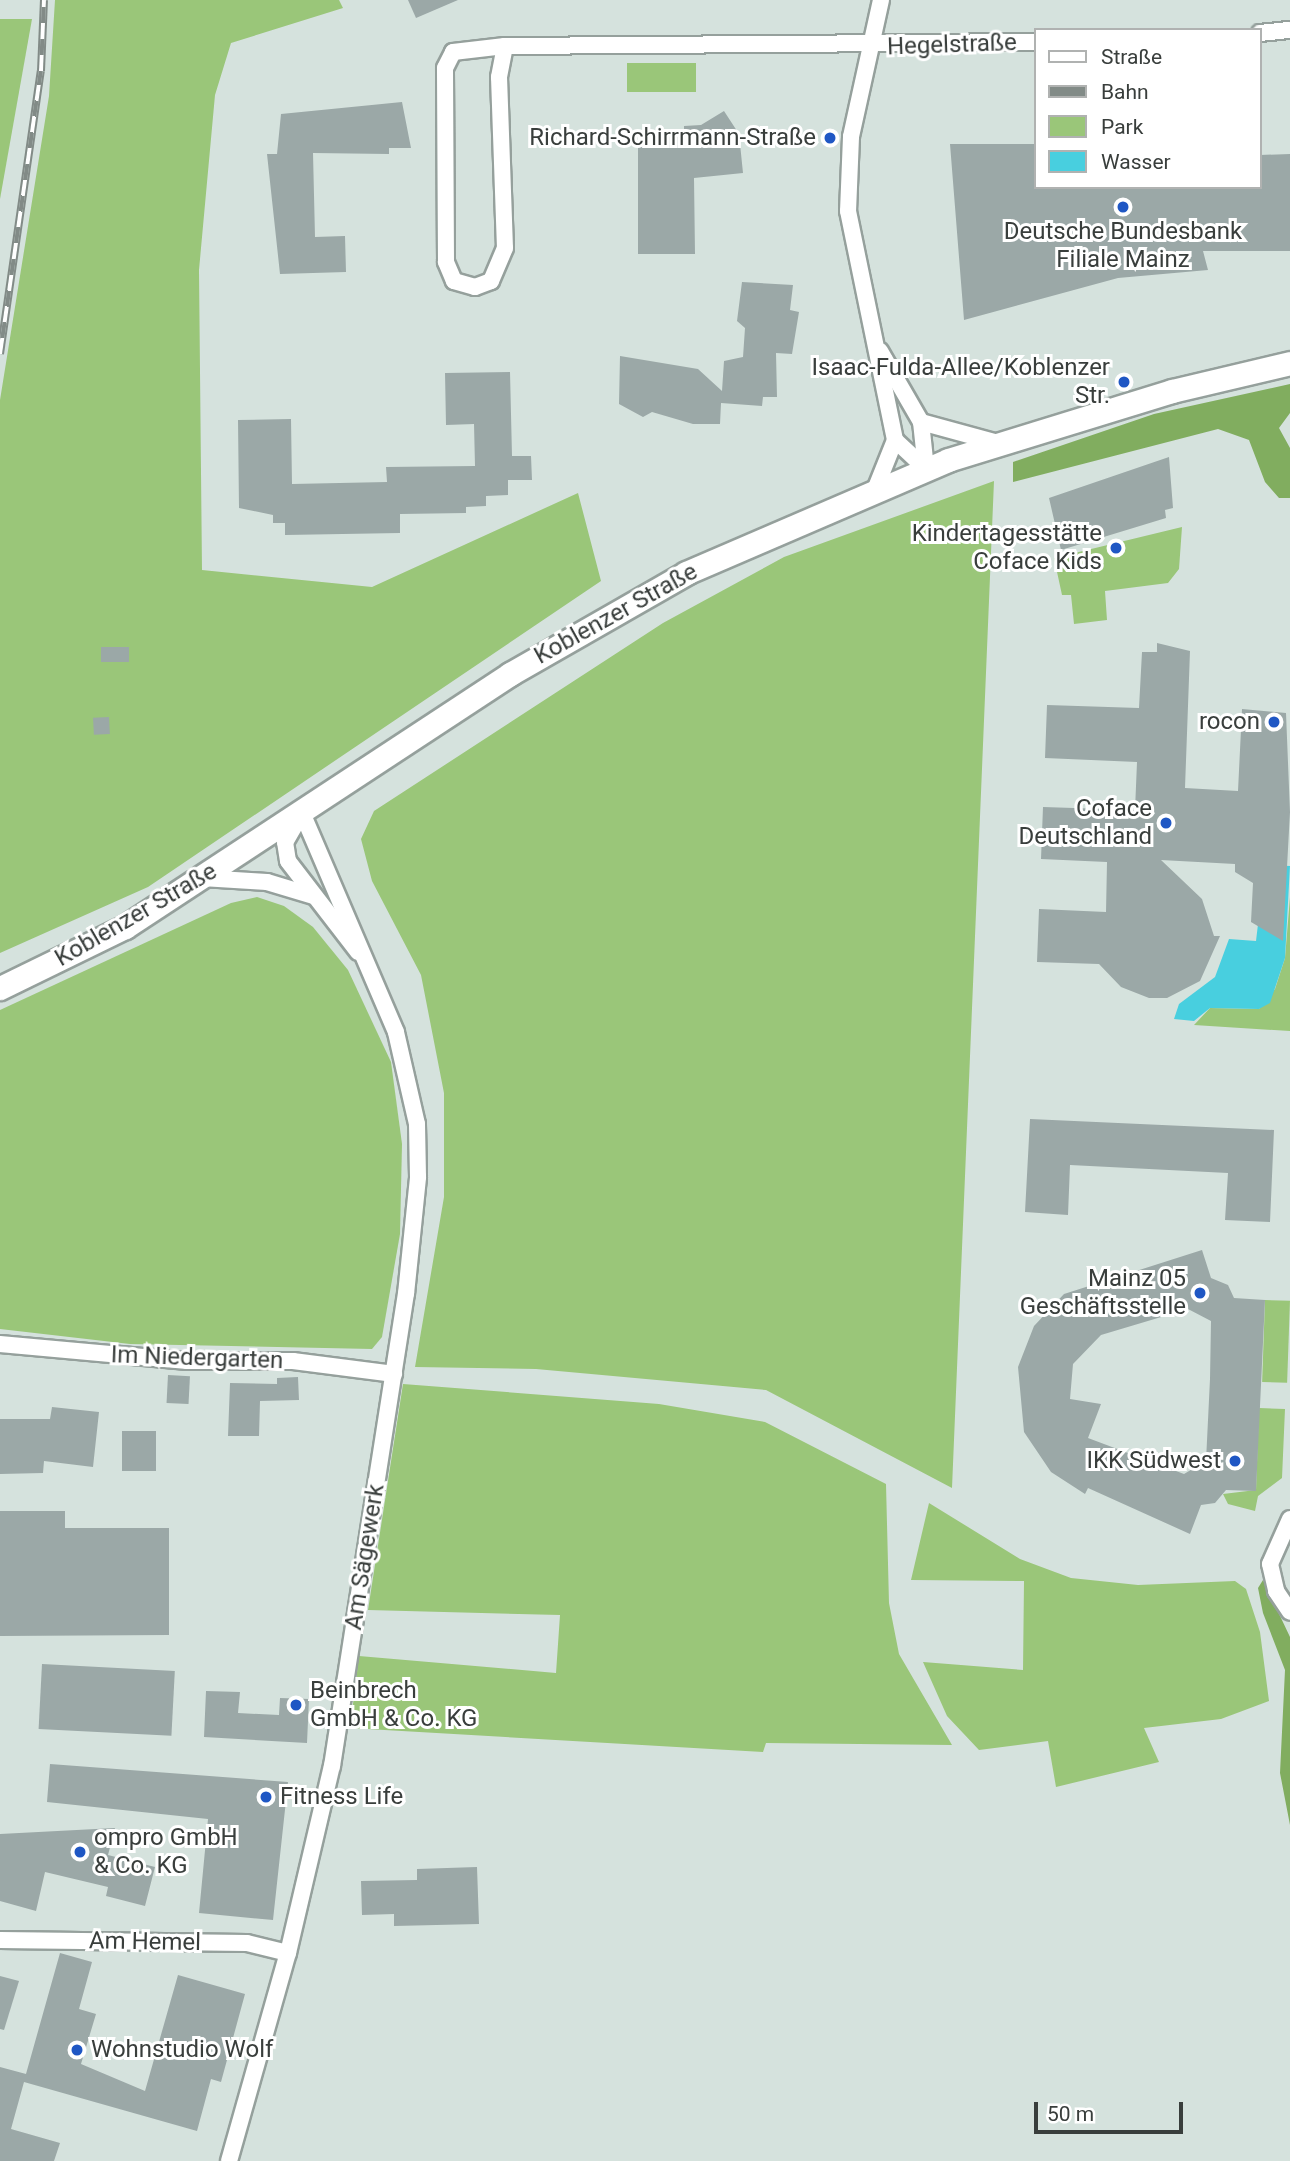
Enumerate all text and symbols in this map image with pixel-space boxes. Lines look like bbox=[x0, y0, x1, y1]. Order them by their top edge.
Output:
street label: Hegelstraße bbox=[887, 28, 1017, 62]
legend bbox=[1034, 28, 1262, 189]
text: Straße bbox=[1101, 45, 1162, 69]
text: Bahn bbox=[1101, 80, 1149, 104]
text: Park bbox=[1101, 115, 1143, 139]
place label: Richard-Schirrmann-Straße bbox=[529, 124, 816, 152]
marker: Richard-Schirrmann-Straße bbox=[822, 130, 838, 146]
text: Wasser bbox=[1101, 150, 1171, 174]
marker: Deutsche Bundesbank Filiale Mainz bbox=[1115, 199, 1131, 215]
place label: Deutsche Bundesbank Filiale Mainz bbox=[1004, 218, 1242, 274]
place label: Isaac-Fulda-Allee/Koblenzer Str. bbox=[812, 354, 1110, 410]
marker: Isaac-Fulda-Allee/Koblenzer Str. bbox=[1116, 374, 1132, 390]
place label: Kindertagesstätte Coface Kids bbox=[912, 520, 1102, 576]
marker: Kindertagesstätte Coface Kids bbox=[1108, 540, 1124, 556]
street label: Koblenzer Straße bbox=[529, 557, 703, 671]
place label: rocon bbox=[1199, 708, 1260, 736]
marker: rocon bbox=[1266, 714, 1282, 730]
place label: Coface Deutschland bbox=[1019, 795, 1152, 851]
marker: Coface Deutschland bbox=[1158, 815, 1174, 831]
street label: Koblenzer Straße bbox=[50, 857, 222, 973]
place label: Mainz 05 Geschäftsstelle bbox=[1020, 1265, 1186, 1321]
marker: Mainz 05 Geschäftsstelle bbox=[1192, 1285, 1208, 1301]
street label: Im Niedergarten bbox=[110, 1341, 284, 1375]
place label: IKK Südwest bbox=[1086, 1447, 1221, 1475]
marker: IKK Südwest bbox=[1227, 1453, 1243, 1469]
street label: Am Sägewerk bbox=[339, 1482, 391, 1632]
place label: Beinbrech GmbH & Co. KG bbox=[310, 1677, 477, 1733]
marker: Beinbrech GmbH & Co. KG bbox=[288, 1697, 304, 1713]
place label: Fitness Life bbox=[280, 1783, 403, 1811]
marker: Fitness Life bbox=[258, 1789, 274, 1805]
place label: ompro GmbH & Co. KG bbox=[94, 1824, 238, 1880]
marker: ompro GmbH & Co. KG bbox=[72, 1844, 88, 1860]
street label: Am Hemel bbox=[89, 1927, 201, 1957]
place label: Wohnstudio Wolf bbox=[91, 2036, 273, 2064]
marker: Wohnstudio Wolf bbox=[69, 2042, 85, 2058]
scale bar bbox=[1038, 2088, 1187, 2132]
text: 50 m bbox=[1047, 2102, 1094, 2126]

